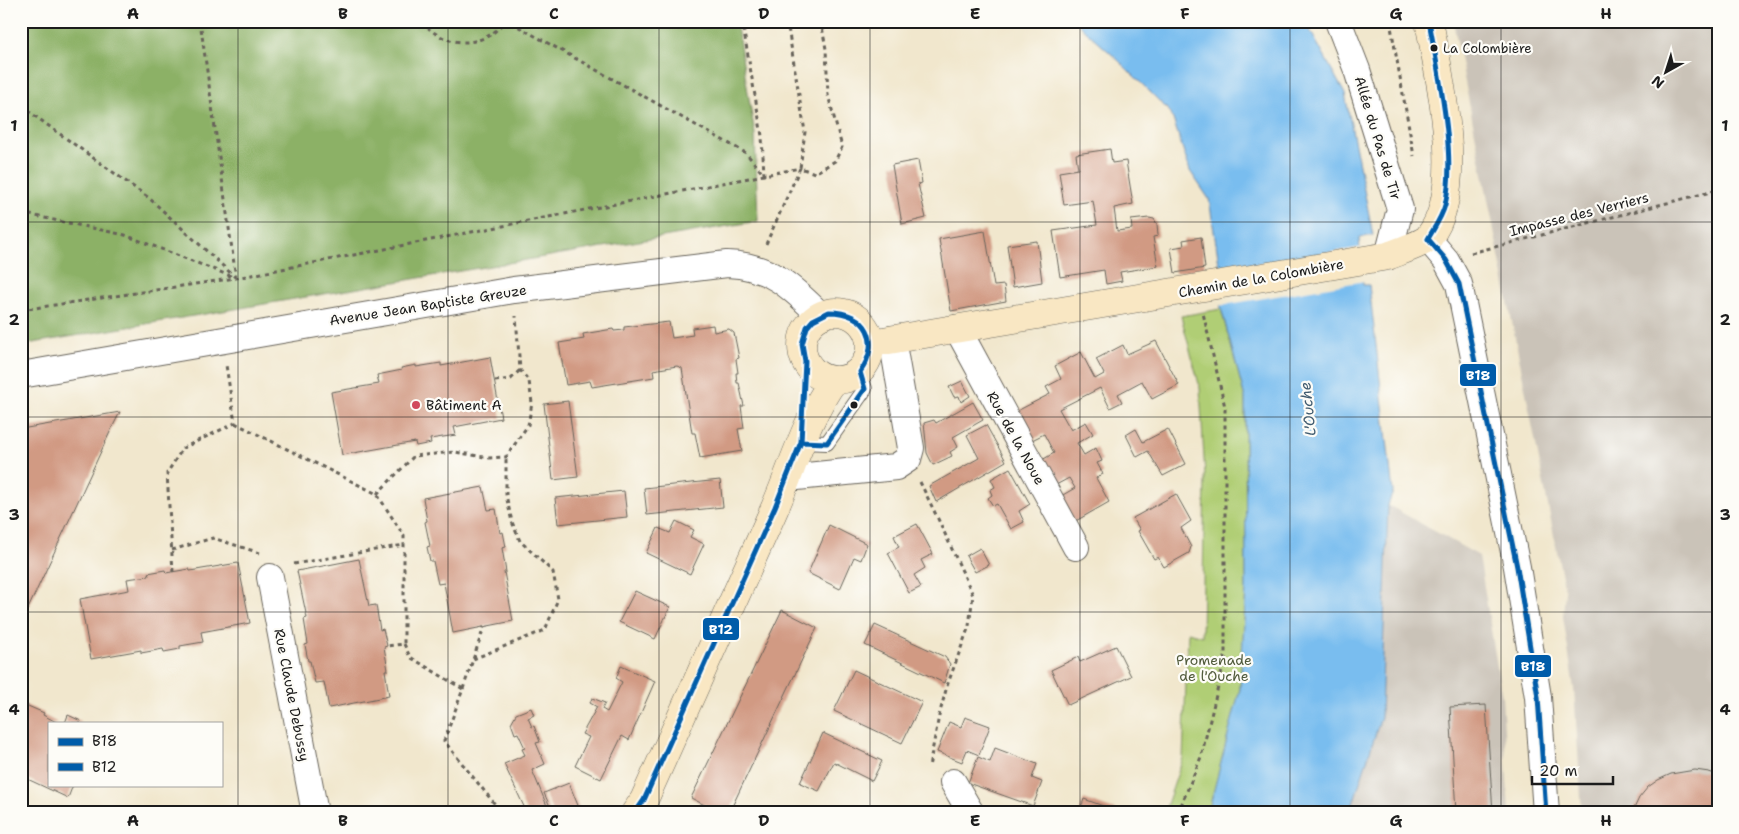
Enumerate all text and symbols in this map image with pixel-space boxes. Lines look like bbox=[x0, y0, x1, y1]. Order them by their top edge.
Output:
text: A bbox=[127, 3, 139, 24]
text: B bbox=[338, 3, 348, 24]
text: C bbox=[549, 3, 559, 24]
text: D bbox=[758, 3, 770, 24]
text: E bbox=[970, 3, 980, 24]
text: F bbox=[1180, 3, 1190, 24]
text: G bbox=[1390, 3, 1403, 24]
text: H bbox=[1600, 3, 1612, 24]
place label: La Colombière bbox=[1443, 40, 1532, 57]
marker: La Colombière bbox=[1429, 43, 1439, 53]
north arrow bbox=[1642, 48, 1692, 98]
text: N bbox=[1648, 72, 1668, 93]
street label: Allée du Pas de Tir bbox=[1351, 74, 1405, 202]
text: 1 bbox=[10, 115, 18, 136]
text: 1 bbox=[1721, 115, 1729, 136]
street label: Impasse des Verriers bbox=[1507, 188, 1651, 240]
street label: Chemin de la Colombière bbox=[1177, 255, 1345, 301]
street label: Avenue Jean Baptiste Greuze bbox=[328, 281, 528, 329]
text: 2 bbox=[8, 309, 20, 330]
text: 2 bbox=[1719, 309, 1731, 330]
line badge: B18 bbox=[1459, 363, 1497, 387]
text: B18 bbox=[1466, 366, 1491, 384]
water label: L'Ouche bbox=[1295, 381, 1321, 437]
street label: Rue de la Noue bbox=[983, 388, 1049, 488]
place label: Bâtiment A bbox=[426, 396, 502, 414]
marker: Bâtiment A bbox=[410, 399, 422, 411]
unlabelled marker bbox=[849, 400, 859, 410]
text: 3 bbox=[8, 504, 20, 525]
text: 3 bbox=[1719, 504, 1731, 525]
line badge: B12 bbox=[702, 617, 740, 641]
text: B12 bbox=[709, 620, 733, 638]
street label: Rue Claude Debussy bbox=[270, 627, 314, 763]
park label: Promenade de l'Ouche bbox=[1176, 651, 1252, 685]
line badge: B18 bbox=[1514, 654, 1552, 678]
text: B18 bbox=[1521, 657, 1546, 675]
text: 4 bbox=[8, 699, 20, 720]
text: 4 bbox=[1719, 699, 1731, 720]
legend bbox=[48, 722, 222, 786]
text: B18 bbox=[92, 731, 117, 751]
scale bar bbox=[1532, 754, 1613, 786]
text: B12 bbox=[92, 757, 117, 777]
text: 20 m bbox=[1539, 761, 1578, 781]
text: A bbox=[127, 810, 139, 831]
text: B bbox=[338, 810, 348, 831]
text: C bbox=[549, 810, 559, 831]
text: D bbox=[758, 810, 770, 831]
text: E bbox=[970, 810, 980, 831]
text: F bbox=[1180, 810, 1190, 831]
text: G bbox=[1390, 810, 1403, 831]
text: H bbox=[1600, 810, 1612, 831]

